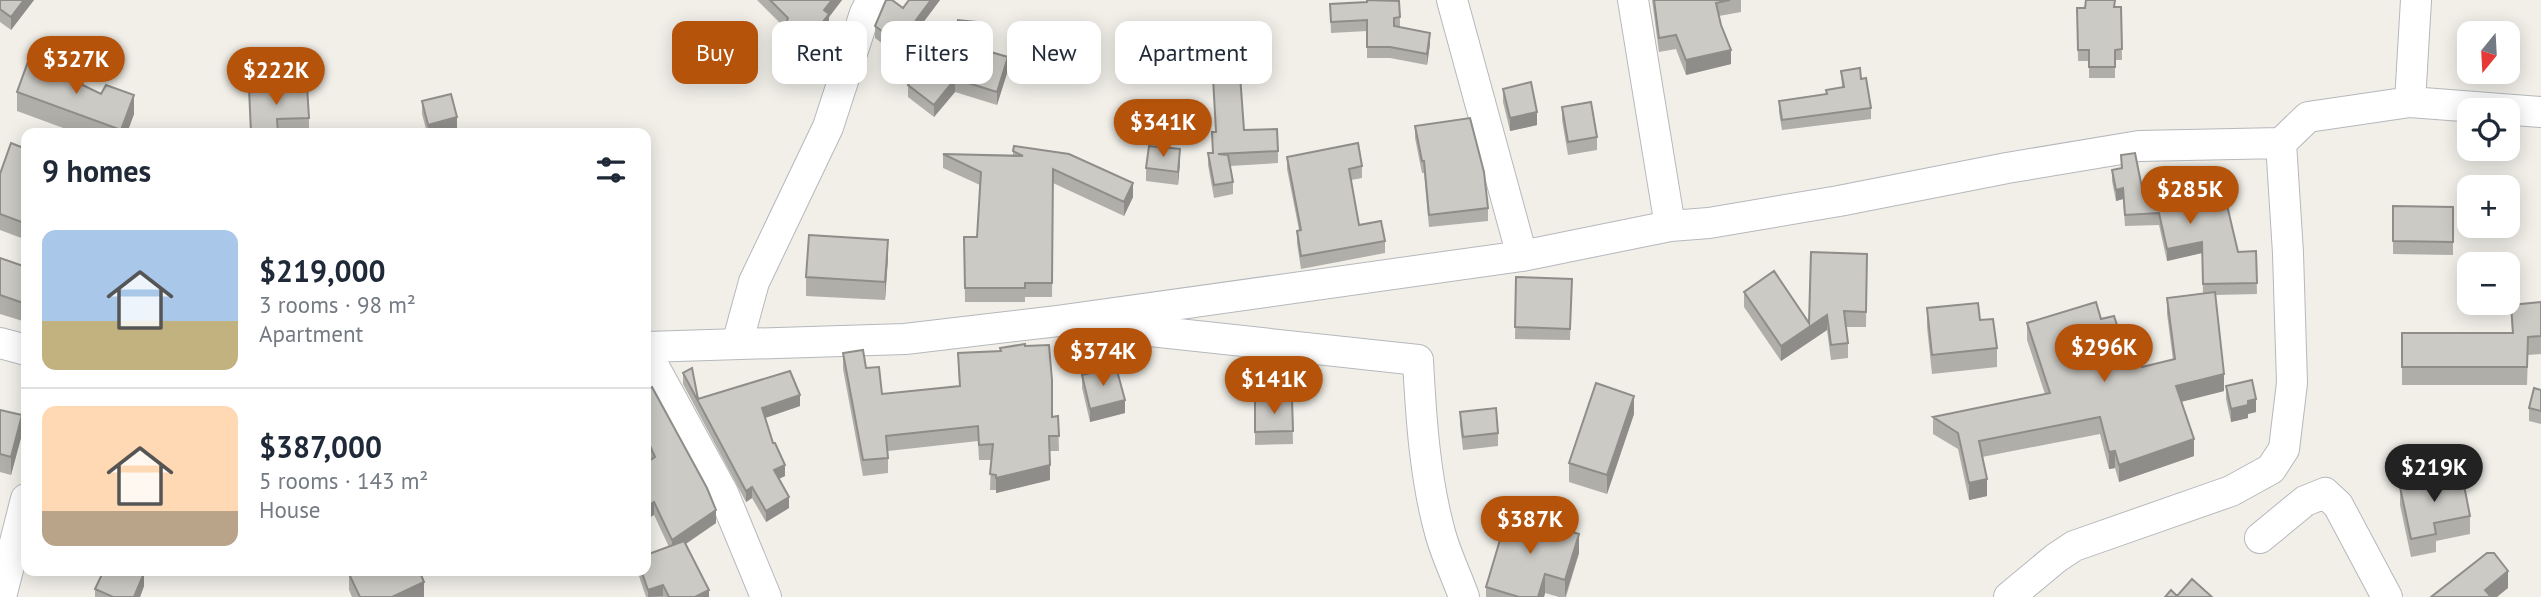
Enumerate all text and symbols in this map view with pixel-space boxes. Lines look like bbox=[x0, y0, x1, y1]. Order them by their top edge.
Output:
chip: Buy bbox=[672, 21, 758, 84]
chip: Rent bbox=[772, 21, 867, 84]
chip: Filters bbox=[881, 21, 993, 84]
chip: New bbox=[1007, 21, 1101, 84]
chip: Apartment bbox=[1115, 21, 1272, 84]
north arrow bbox=[2457, 21, 2520, 84]
map controls bbox=[2457, 21, 2520, 315]
pin: $327K bbox=[27, 36, 125, 96]
text: $327K bbox=[43, 44, 109, 73]
pin: $222K bbox=[227, 48, 325, 107]
text: $222K bbox=[243, 55, 309, 84]
button: locate bbox=[2457, 98, 2520, 161]
pin: $341K bbox=[1114, 100, 1212, 159]
text: $341K bbox=[1130, 107, 1196, 136]
text: 9 homes bbox=[42, 151, 151, 190]
icon: filters bbox=[592, 151, 630, 189]
pin: $285K bbox=[2141, 166, 2239, 226]
text: $285K bbox=[2157, 174, 2223, 203]
button: + bbox=[2457, 175, 2520, 238]
text: $219,000 bbox=[259, 251, 386, 290]
button: − bbox=[2457, 252, 2520, 315]
icon: home bbox=[98, 258, 182, 342]
text: 3 rooms · 98 m² bbox=[259, 290, 416, 319]
text: Apartment bbox=[259, 319, 363, 348]
pin: $296K bbox=[2055, 324, 2153, 384]
pin: $374K bbox=[1054, 328, 1152, 388]
text: $296K bbox=[2071, 332, 2137, 361]
text: $374K bbox=[1070, 336, 1136, 365]
pin: $141K bbox=[1225, 356, 1323, 416]
text: $141K bbox=[1241, 364, 1307, 393]
text: $387,000 bbox=[259, 427, 382, 466]
icon: home bbox=[98, 434, 182, 518]
pin: $219K bbox=[2385, 444, 2483, 504]
text: $219K bbox=[2401, 452, 2467, 481]
text: 5 rooms · 143 m² bbox=[259, 466, 428, 495]
text: House bbox=[259, 495, 321, 524]
pin: $387K bbox=[1481, 496, 1579, 556]
text: $387K bbox=[1497, 504, 1563, 533]

